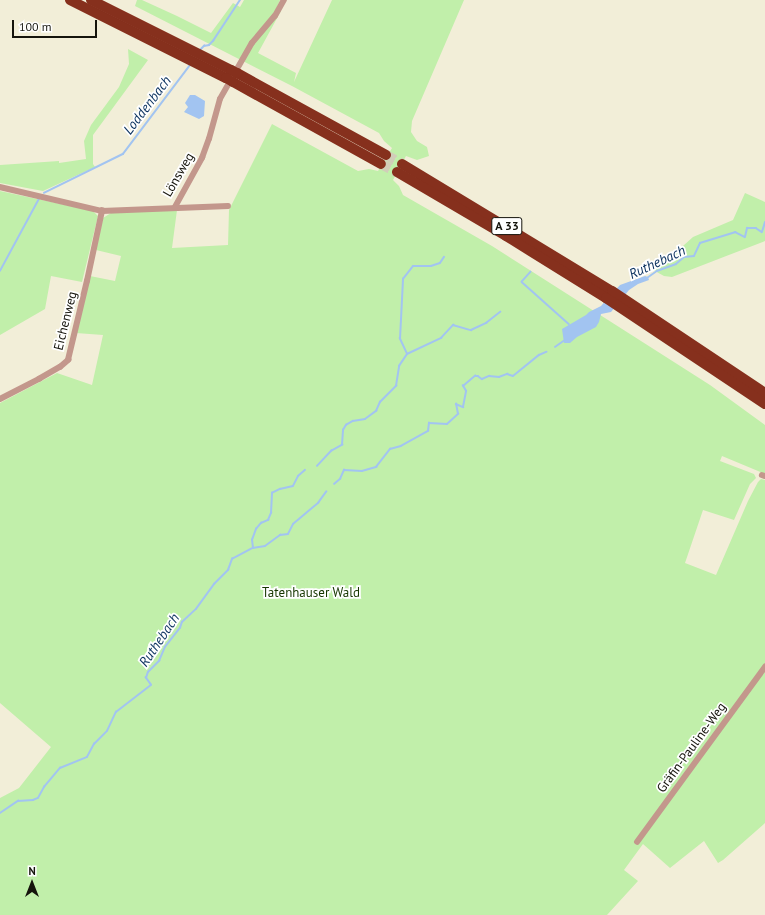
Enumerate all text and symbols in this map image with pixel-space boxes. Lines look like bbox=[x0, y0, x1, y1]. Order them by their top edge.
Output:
scale bar bbox=[14, 12, 99, 38]
text: 100 m bbox=[19, 19, 52, 34]
water label: Loddenbach bbox=[120, 72, 174, 138]
street label: Lönsweg bbox=[160, 150, 198, 200]
road number: A 33 bbox=[491, 216, 523, 236]
water label: Ruthebach bbox=[626, 242, 688, 282]
street label: Eichenweg bbox=[51, 290, 81, 352]
park label: Tatenhauser Wald bbox=[262, 585, 360, 601]
water label: Ruthebach bbox=[135, 610, 183, 670]
street label: Gräfin-Pauline-Weg bbox=[654, 700, 730, 796]
north arrow bbox=[12, 863, 52, 903]
text: N bbox=[28, 864, 36, 878]

